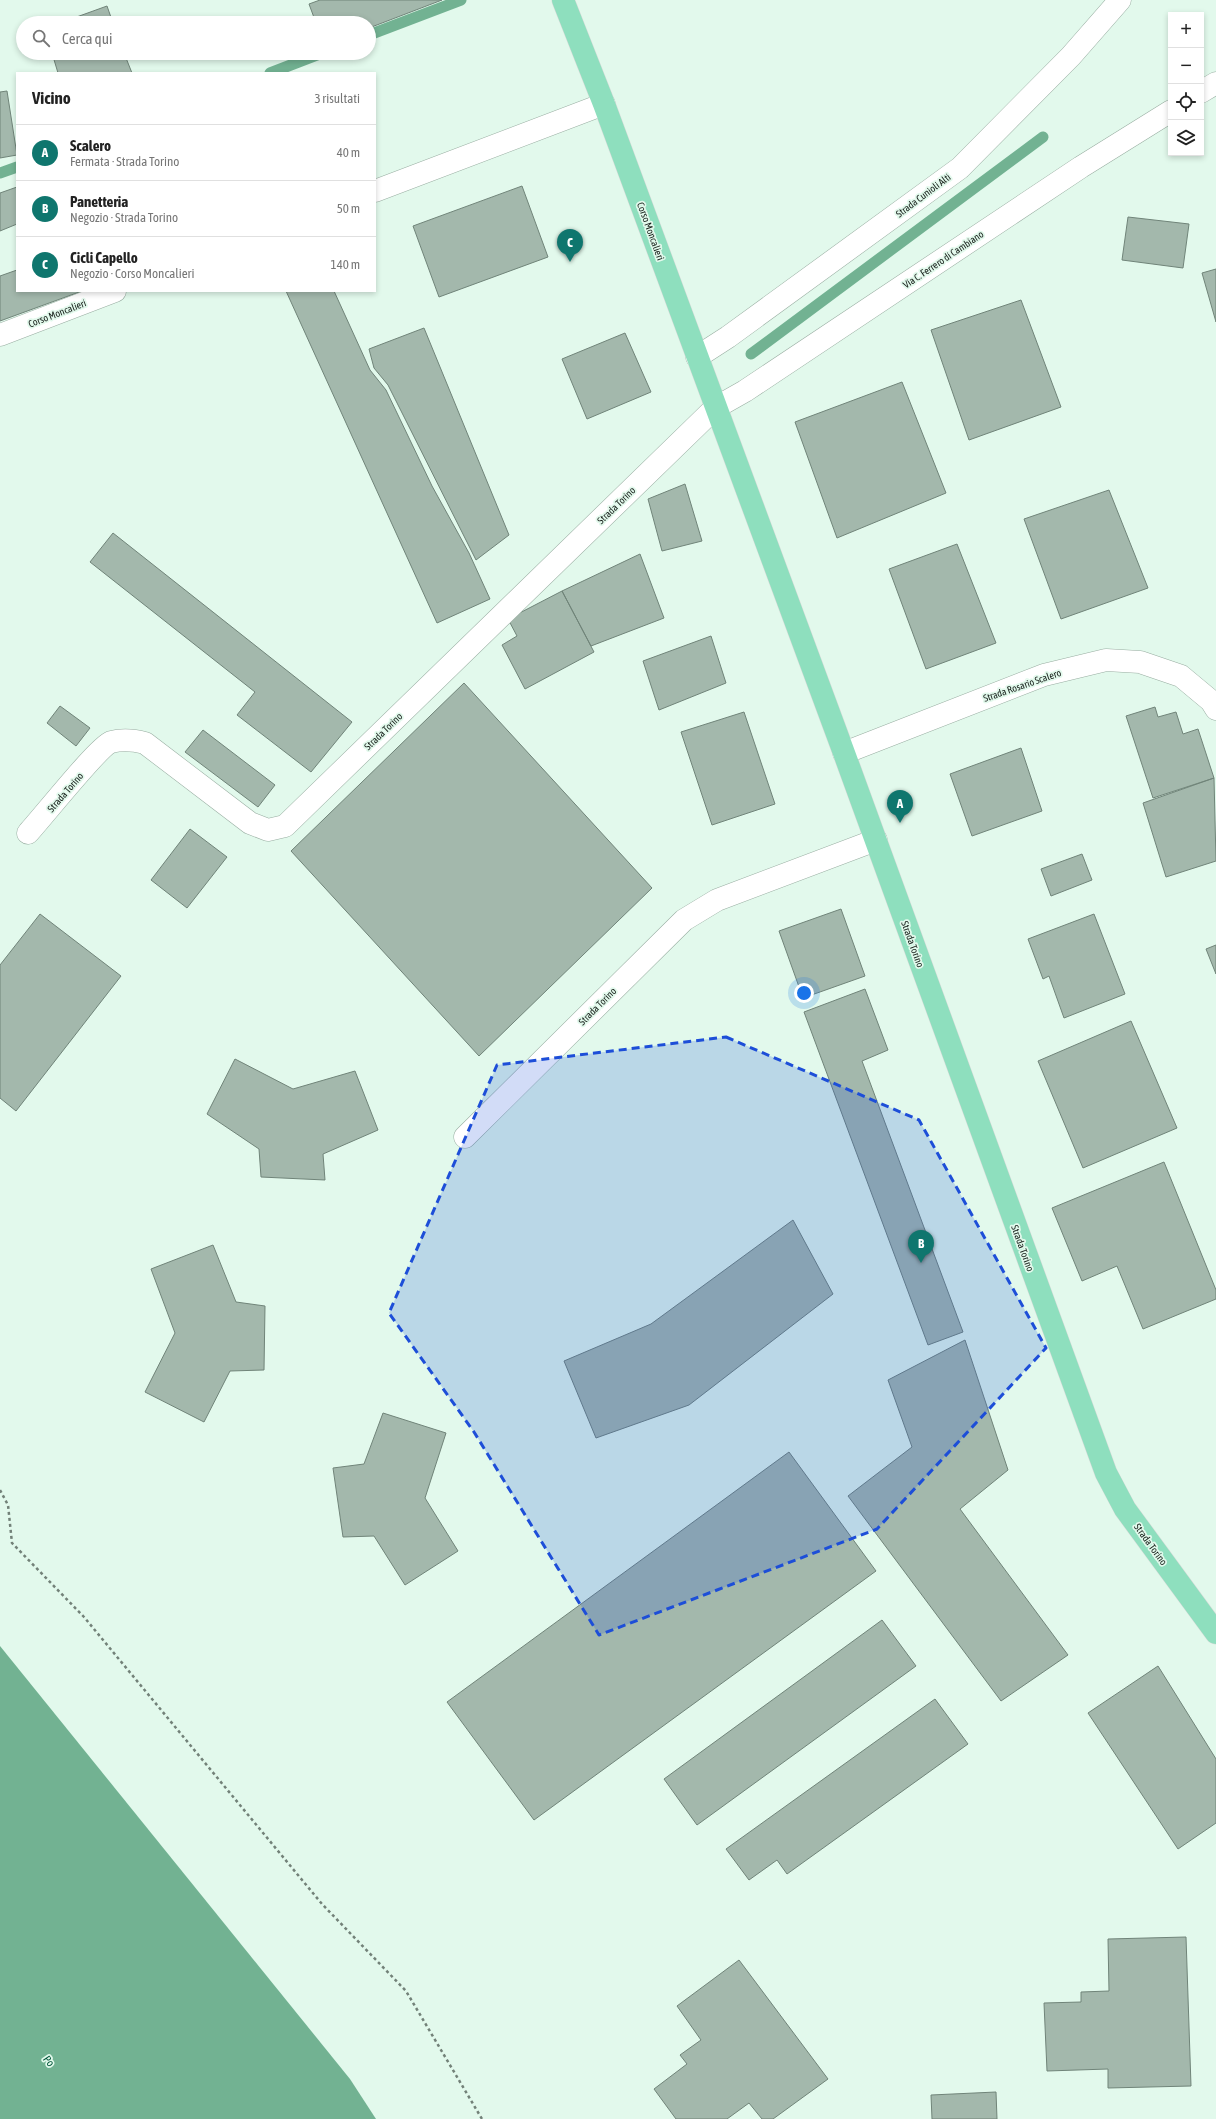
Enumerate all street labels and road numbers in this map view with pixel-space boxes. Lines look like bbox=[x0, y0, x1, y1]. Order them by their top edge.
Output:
street label: Strada Cunioli Alti bbox=[894, 171, 953, 219]
street label: Corso Moncalieri bbox=[635, 201, 666, 262]
street label: Via C. Ferrero di Cambiano bbox=[901, 228, 986, 290]
street label: Corso Moncalieri bbox=[27, 297, 88, 330]
street label: Strada Torino bbox=[595, 484, 638, 526]
street label: Strada Rosario Scalero bbox=[982, 667, 1063, 704]
street label: Strada Torino bbox=[362, 710, 405, 752]
street label: Strada Torino bbox=[45, 770, 86, 814]
street label: Strada Torino bbox=[899, 919, 926, 969]
street label: Strada Torino bbox=[576, 985, 619, 1027]
street label: Strada Torino bbox=[1009, 1223, 1036, 1273]
street label: Strada Torino bbox=[1132, 1521, 1169, 1567]

